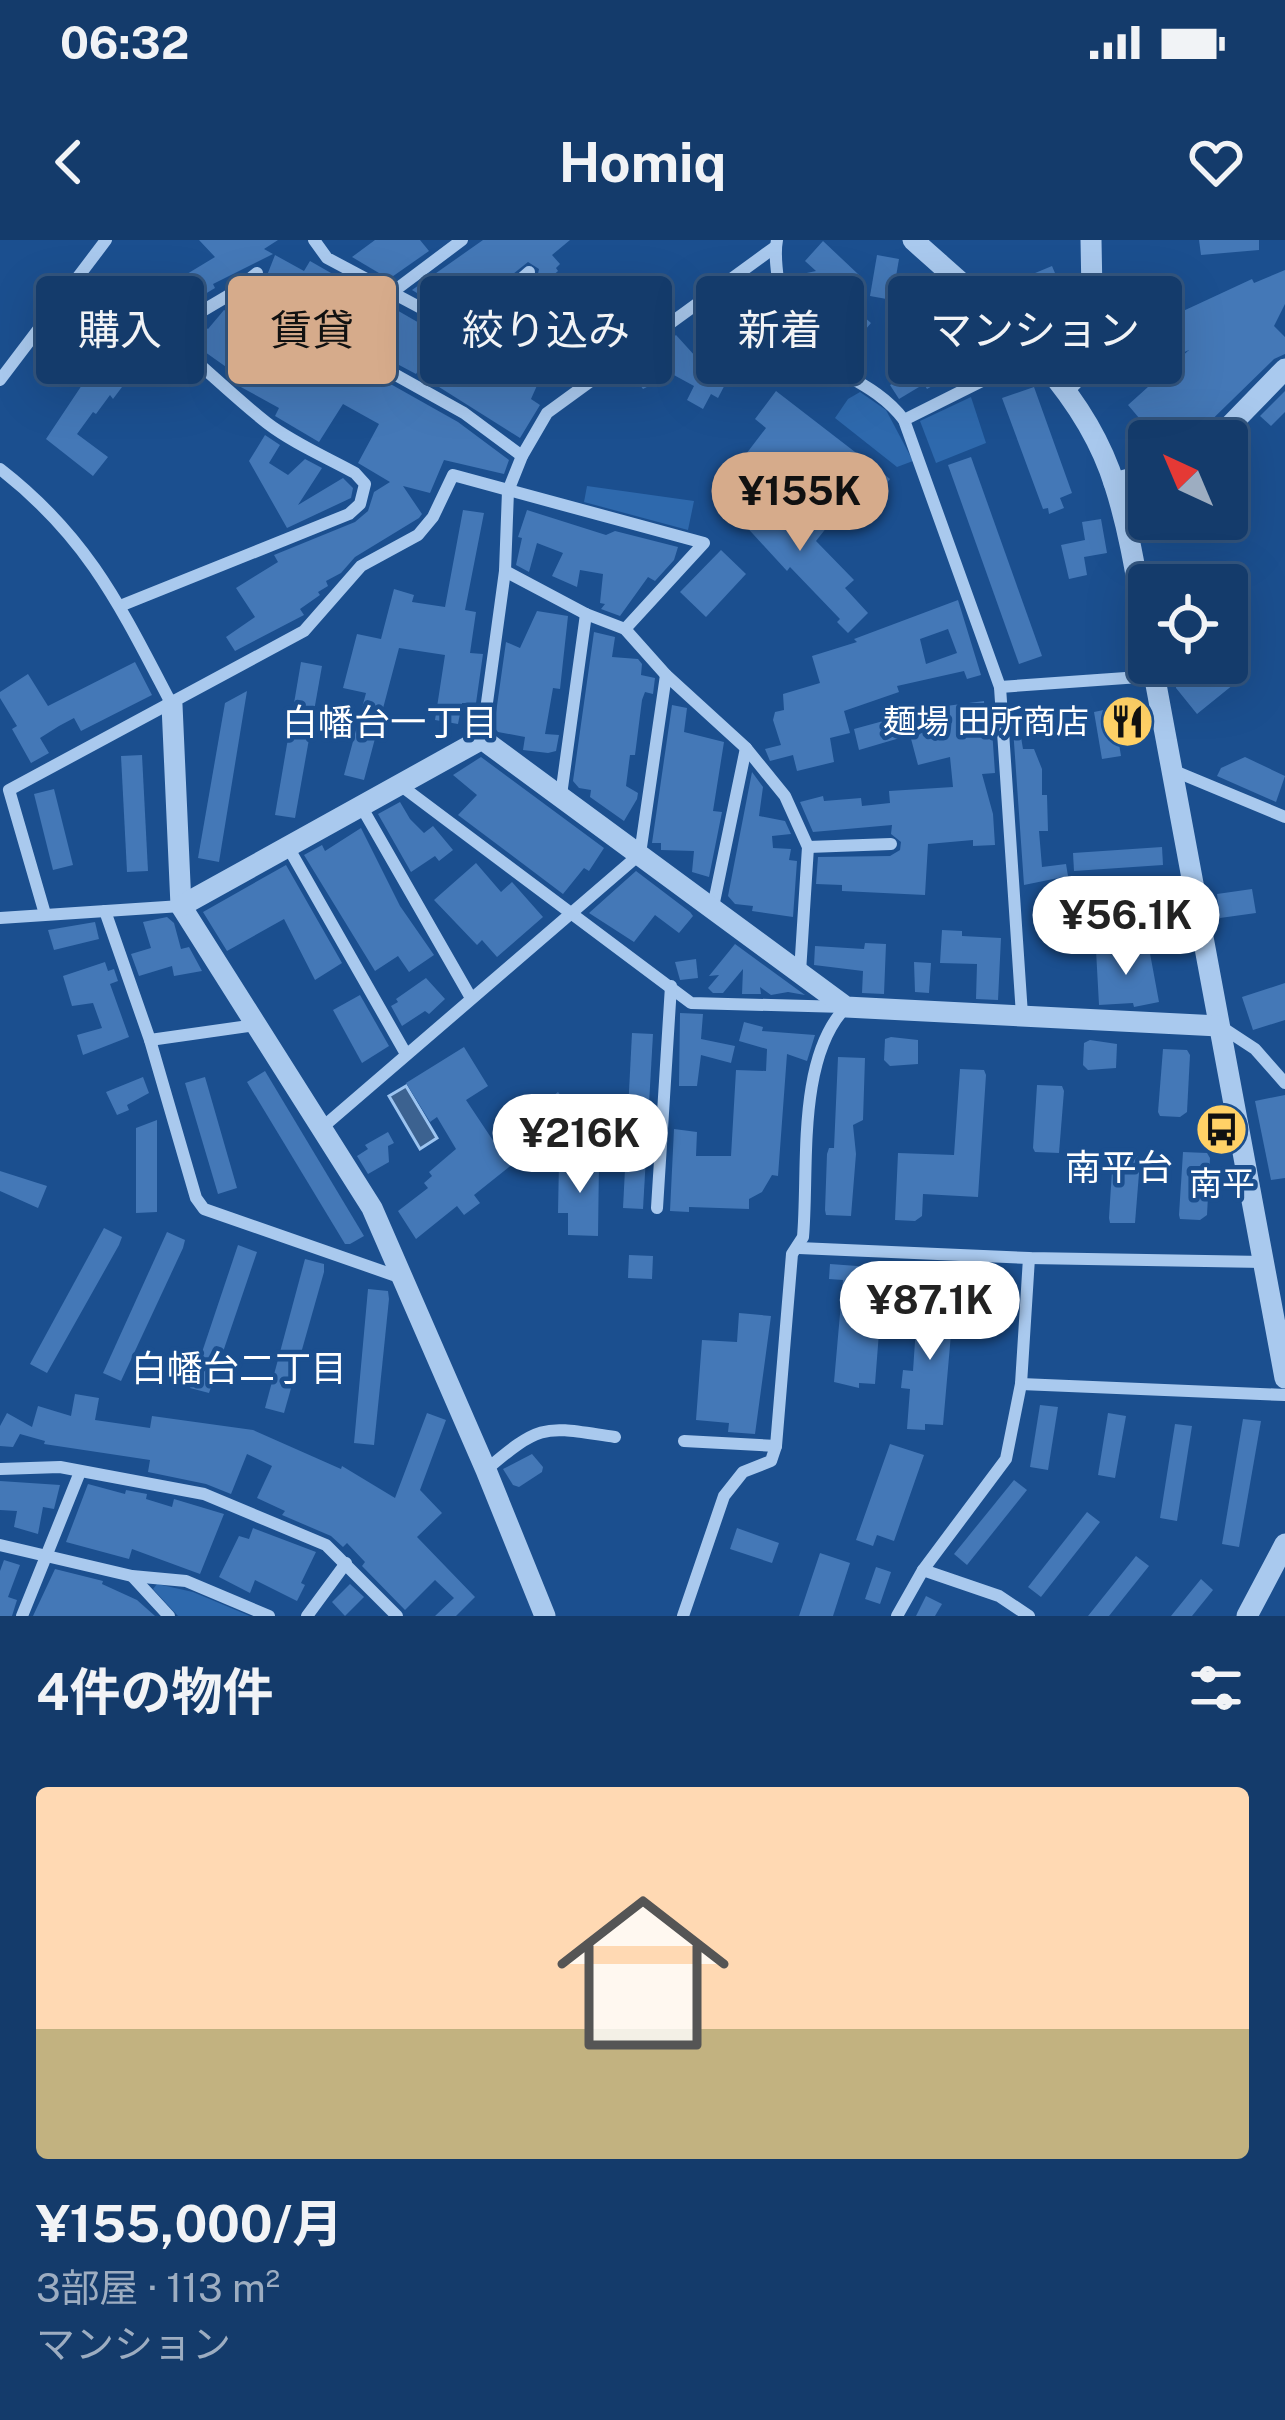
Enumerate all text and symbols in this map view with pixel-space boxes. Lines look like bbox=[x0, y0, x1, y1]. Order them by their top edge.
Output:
text: 06:32 bbox=[60, 16, 189, 69]
icon: back bbox=[36, 129, 102, 195]
icon: heart bbox=[1183, 129, 1249, 195]
text: Homiq bbox=[559, 131, 726, 194]
chip: 購入 bbox=[36, 276, 204, 384]
chip: 賃貸 bbox=[228, 276, 396, 384]
chip: 絞り込み bbox=[420, 276, 672, 384]
chip: 新着 bbox=[696, 276, 864, 384]
chip: マンション bbox=[888, 276, 1182, 384]
north arrow bbox=[1128, 420, 1248, 540]
map controls bbox=[1128, 420, 1248, 684]
pin: ¥155K bbox=[716, 452, 884, 554]
text: ¥155K bbox=[738, 468, 862, 514]
button: locate bbox=[1128, 564, 1248, 684]
restaurant icon: 麺場 田所商店 bbox=[1100, 693, 1156, 749]
district label: 白幡台一丁目 bbox=[282, 701, 498, 743]
place label: 麺場 田所商店 bbox=[883, 702, 1089, 740]
pin: ¥56.1K bbox=[1028, 876, 1224, 978]
text: ¥56.1K bbox=[1060, 892, 1192, 938]
pin: ¥216K bbox=[496, 1094, 664, 1196]
bus stop icon: 南平 bbox=[1194, 1101, 1250, 1157]
text: ¥216K bbox=[520, 1110, 640, 1156]
district label: 南平台 bbox=[1065, 1146, 1173, 1188]
place label: 南平 bbox=[1189, 1164, 1255, 1202]
pin: ¥87.1K bbox=[832, 1261, 1028, 1363]
text: ¥87.1K bbox=[867, 1277, 993, 1323]
district label: 白幡台二丁目 bbox=[131, 1347, 347, 1389]
icon: filters bbox=[1183, 1655, 1249, 1721]
text: 4件の物件 bbox=[36, 1662, 273, 1721]
icon: home bbox=[535, 1865, 751, 2081]
text: ¥155,000/月 bbox=[36, 2194, 343, 2253]
text: 3部屋 · 113 m² bbox=[36, 2265, 280, 2311]
text: マンション bbox=[36, 2321, 231, 2367]

